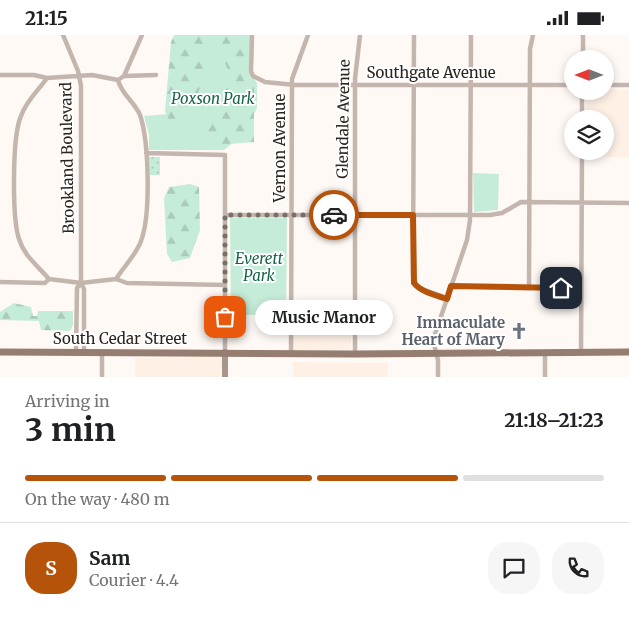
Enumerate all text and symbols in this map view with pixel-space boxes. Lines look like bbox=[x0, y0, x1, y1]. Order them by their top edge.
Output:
text: 21:15 bbox=[25, 6, 68, 30]
north arrow bbox=[564, 50, 614, 100]
map controls bbox=[564, 50, 614, 160]
street label: Glendale Avenue bbox=[332, 59, 354, 179]
street label: Southgate Avenue bbox=[366, 63, 496, 82]
street label: Brookland Boulevard bbox=[56, 82, 78, 234]
park label: Poxson Park bbox=[171, 89, 256, 108]
street label: Vernon Avenue bbox=[270, 94, 289, 203]
button: layers bbox=[564, 110, 614, 160]
courier bbox=[309, 190, 359, 240]
icon: car bbox=[320, 201, 348, 229]
park label: Everett Park bbox=[235, 249, 284, 285]
pin bbox=[540, 267, 582, 309]
icon: home bbox=[547, 274, 575, 302]
pin bbox=[204, 296, 246, 338]
callout: Music Manor bbox=[255, 299, 392, 335]
icon: bag bbox=[211, 303, 239, 331]
text: Music Manor bbox=[272, 307, 376, 327]
place label: Immaculate Heart of Mary bbox=[402, 313, 505, 349]
church icon: Immaculate Heart of Mary bbox=[509, 321, 529, 341]
street label: South Cedar Street bbox=[53, 329, 187, 348]
text: Arriving in bbox=[25, 391, 110, 411]
text: 21:18–21:23 bbox=[504, 408, 604, 432]
text: 3 min bbox=[25, 410, 116, 450]
text: On the way · 480 m bbox=[25, 489, 170, 509]
button: chat bbox=[488, 542, 540, 594]
button: phone bbox=[552, 542, 604, 594]
text: Sam bbox=[89, 546, 130, 570]
text: S bbox=[45, 556, 57, 580]
text: Courier · 4.4 bbox=[89, 570, 179, 590]

